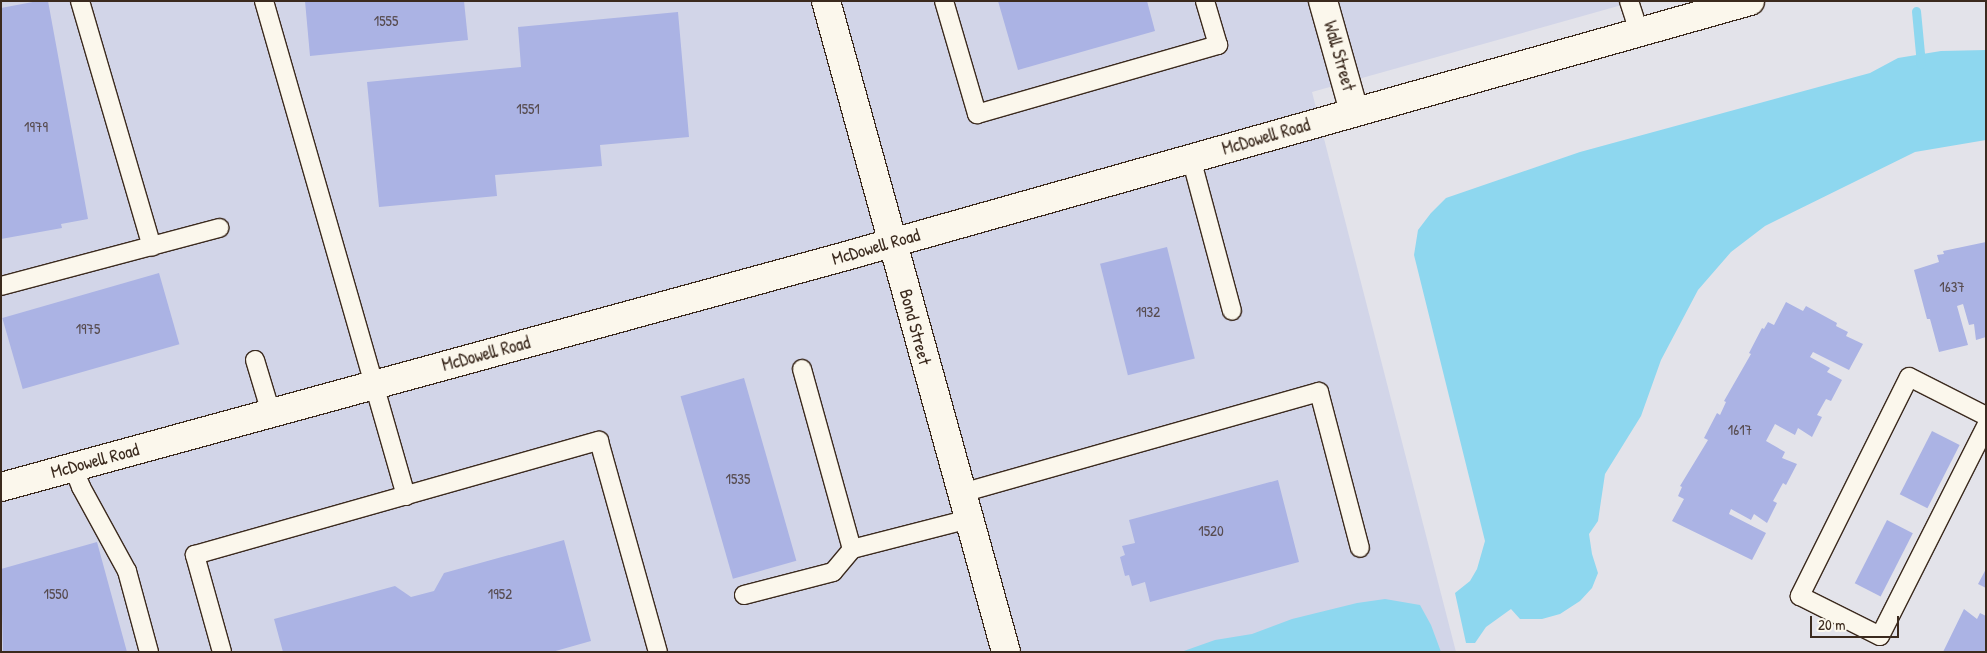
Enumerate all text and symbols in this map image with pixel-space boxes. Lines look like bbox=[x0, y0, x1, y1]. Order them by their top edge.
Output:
house number: 1555 bbox=[374, 12, 398, 30]
street label: Wall Street bbox=[1319, 18, 1359, 94]
house number: 1551 bbox=[516, 100, 540, 118]
street label: McDowell Road bbox=[1220, 114, 1312, 160]
house number: 1979 bbox=[24, 118, 48, 136]
street label: McDowell Road bbox=[830, 224, 922, 270]
house number: 1637 bbox=[1939, 278, 1965, 296]
street label: Bond Street bbox=[895, 287, 935, 367]
house number: 1932 bbox=[1136, 303, 1160, 321]
house number: 1975 bbox=[76, 320, 100, 338]
street label: McDowell Road bbox=[440, 332, 532, 376]
house number: 1617 bbox=[1728, 421, 1752, 439]
street label: McDowell Road bbox=[49, 439, 141, 483]
house number: 1535 bbox=[726, 470, 750, 488]
house number: 1520 bbox=[1198, 522, 1224, 540]
house number: 1550 bbox=[44, 585, 68, 603]
house number: 1952 bbox=[488, 585, 512, 603]
scale bar bbox=[1812, 606, 1901, 638]
text: 20 m bbox=[1818, 614, 1845, 635]

